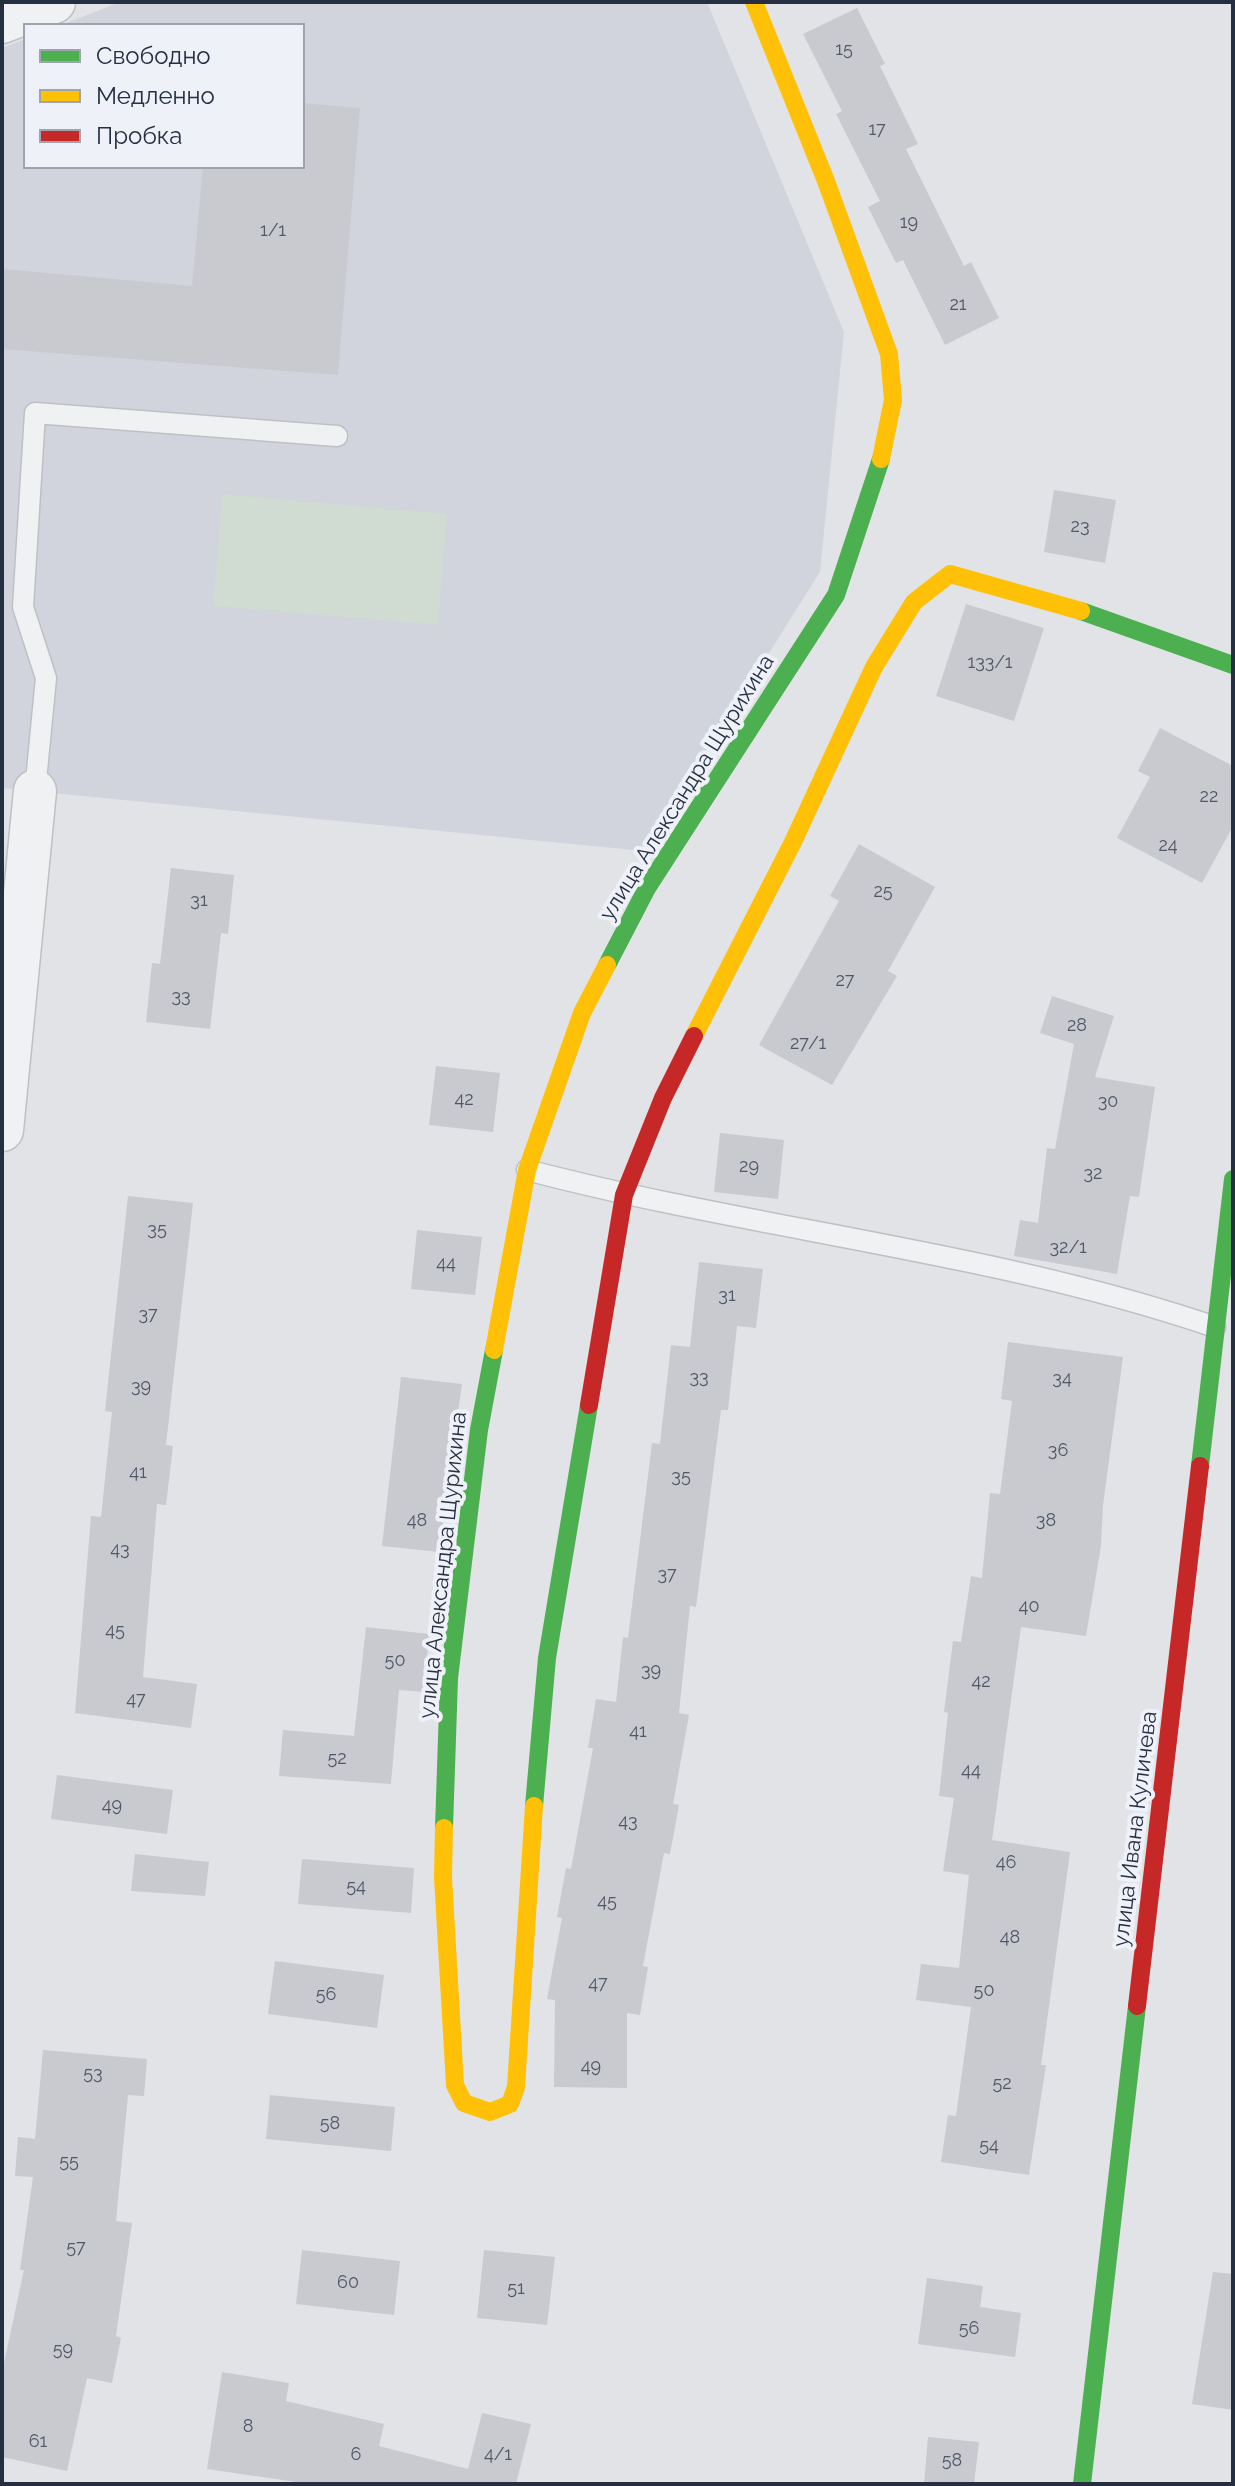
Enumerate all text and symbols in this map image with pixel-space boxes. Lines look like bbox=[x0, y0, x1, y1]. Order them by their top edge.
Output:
legend bbox=[24, 24, 304, 168]
house number: 15 bbox=[835, 38, 853, 59]
text: Свободно bbox=[96, 41, 211, 70]
text: Медленно bbox=[96, 81, 215, 110]
house number: 17 bbox=[868, 118, 886, 139]
text: Пробка bbox=[96, 121, 182, 150]
house number: 19 bbox=[900, 211, 918, 232]
house number: 1/1 bbox=[260, 219, 286, 240]
house number: 21 bbox=[949, 293, 967, 314]
house number: 23 bbox=[1071, 515, 1090, 536]
street label: улица Александра Щурихина bbox=[593, 649, 779, 925]
house number: 133/1 bbox=[967, 651, 1013, 672]
house number: 22 bbox=[1200, 785, 1218, 806]
house number: 24 bbox=[1158, 834, 1178, 855]
house number: 25 bbox=[873, 880, 893, 901]
house number: 31 bbox=[190, 889, 208, 910]
house number: 27 bbox=[835, 969, 855, 990]
house number: 33 bbox=[171, 985, 191, 1006]
house number: 28 bbox=[1067, 1014, 1087, 1035]
house number: 27/1 bbox=[790, 1032, 826, 1053]
house number: 42 bbox=[454, 1088, 474, 1109]
house number: 30 bbox=[1098, 1090, 1118, 1111]
house number: 29 bbox=[739, 1155, 759, 1176]
house number: 32 bbox=[1084, 1162, 1103, 1183]
house number: 35 bbox=[147, 1218, 167, 1239]
house number: 32/1 bbox=[1049, 1236, 1087, 1257]
house number: 44 bbox=[436, 1252, 456, 1273]
house number: 31 bbox=[718, 1284, 736, 1305]
house number: 37 bbox=[138, 1303, 158, 1324]
house number: 33 bbox=[689, 1366, 709, 1387]
house number: 34 bbox=[1052, 1367, 1072, 1388]
house number: 39 bbox=[131, 1375, 151, 1396]
street label: улица Александра Щурихина bbox=[413, 1410, 471, 1720]
house number: 36 bbox=[1048, 1439, 1068, 1460]
house number: 41 bbox=[129, 1461, 147, 1482]
house number: 35 bbox=[671, 1465, 691, 1486]
house number: 48 bbox=[407, 1509, 427, 1530]
house number: 38 bbox=[1036, 1509, 1056, 1530]
house number: 43 bbox=[110, 1538, 130, 1559]
house number: 37 bbox=[657, 1563, 677, 1584]
house number: 40 bbox=[1019, 1595, 1039, 1616]
house number: 45 bbox=[105, 1619, 125, 1640]
house number: 50 bbox=[385, 1649, 405, 1670]
house number: 39 bbox=[641, 1659, 661, 1680]
house number: 42 bbox=[971, 1670, 991, 1691]
house number: 47 bbox=[126, 1688, 146, 1709]
street label: улица Ивана Куличева bbox=[1107, 1710, 1161, 1948]
house number: 41 bbox=[629, 1720, 647, 1741]
house number: 52 bbox=[327, 1747, 347, 1768]
house number: 44 bbox=[961, 1759, 981, 1780]
house number: 49 bbox=[102, 1794, 122, 1815]
house number: 43 bbox=[618, 1810, 638, 1831]
house number: 46 bbox=[996, 1851, 1016, 1872]
house number: 54 bbox=[346, 1875, 366, 1896]
house number: 45 bbox=[597, 1890, 617, 1911]
house number: 48 bbox=[1000, 1926, 1020, 1947]
house number: 47 bbox=[588, 1972, 608, 1993]
house number: 50 bbox=[974, 1979, 994, 2000]
house number: 56 bbox=[316, 1983, 336, 2004]
house number: 49 bbox=[581, 2055, 601, 2076]
house number: 53 bbox=[83, 2062, 103, 2083]
house number: 52 bbox=[992, 2072, 1012, 2093]
house number: 58 bbox=[320, 2112, 340, 2133]
house number: 54 bbox=[979, 2134, 999, 2155]
house number: 55 bbox=[59, 2150, 79, 2171]
house number: 57 bbox=[66, 2236, 86, 2257]
house number: 60 bbox=[337, 2271, 359, 2292]
house number: 51 bbox=[507, 2277, 525, 2298]
house number: 56 bbox=[959, 2317, 979, 2338]
house number: 59 bbox=[53, 2338, 73, 2359]
house number: 8 bbox=[243, 2415, 253, 2436]
house number: 61 bbox=[29, 2430, 48, 2451]
house number: 6 bbox=[351, 2443, 362, 2464]
house number: 4/1 bbox=[484, 2443, 512, 2464]
house number: 58 bbox=[942, 2449, 962, 2470]

